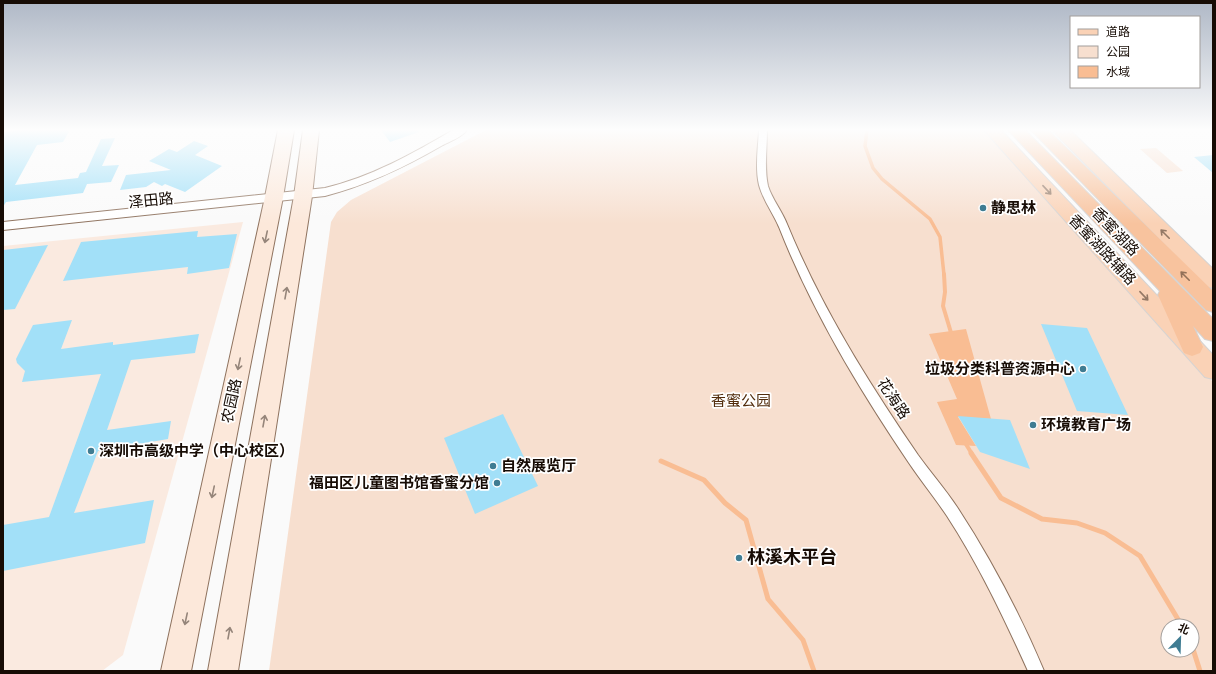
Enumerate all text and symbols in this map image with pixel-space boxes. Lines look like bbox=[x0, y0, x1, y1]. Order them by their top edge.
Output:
legend bbox=[1070, 16, 1200, 88]
text: 道路 bbox=[1106, 25, 1130, 38]
text: 公园 bbox=[1106, 46, 1130, 58]
text: 水域 bbox=[1106, 66, 1130, 78]
one-way arrow bbox=[1042, 185, 1052, 195]
street label: 泽田路 bbox=[128, 190, 174, 211]
place label: 静思林 bbox=[991, 200, 1036, 216]
marker: 静思林 bbox=[978, 203, 988, 213]
street label: 香蜜湖路 bbox=[1089, 205, 1142, 259]
street label: 香蜜湖路辅路 bbox=[1066, 211, 1139, 288]
one-way arrow bbox=[1160, 229, 1170, 239]
one-way arrow bbox=[261, 230, 269, 243]
one-way arrow bbox=[1180, 271, 1190, 281]
one-way arrow bbox=[282, 287, 290, 300]
one-way arrow bbox=[1140, 291, 1149, 301]
one-way arrow bbox=[235, 358, 243, 371]
place label: 垃圾分类科普资源中心 bbox=[925, 360, 1075, 377]
marker: 垃圾分类科普资源中心 bbox=[1078, 364, 1088, 374]
street label: 花海路 bbox=[874, 376, 913, 422]
street label: 农园路 bbox=[219, 377, 244, 425]
park label: 香蜜公园 bbox=[711, 393, 771, 409]
one-way arrow bbox=[261, 415, 269, 428]
place label: 环境教育广场 bbox=[1041, 416, 1131, 433]
marker: 环境教育广场 bbox=[1028, 420, 1038, 430]
place label: 深圳市高级中学（中心校区） bbox=[99, 442, 294, 459]
marker: 深圳市高级中学（中心校区） bbox=[86, 446, 96, 456]
place label: 自然展览厅 bbox=[501, 457, 576, 474]
marker: 自然展览厅 bbox=[488, 461, 498, 471]
place label: 福田区儿童图书馆香蜜分馆 bbox=[309, 474, 489, 491]
marker: 福田区儿童图书馆香蜜分馆 bbox=[492, 478, 502, 488]
one-way arrow bbox=[208, 485, 216, 498]
place label: 林溪木平台 bbox=[747, 547, 837, 567]
marker: 林溪木平台 bbox=[734, 553, 744, 563]
one-way arrow bbox=[182, 612, 190, 625]
north arrow bbox=[1160, 618, 1200, 658]
text: 北 bbox=[1177, 622, 1191, 636]
one-way arrow bbox=[225, 626, 233, 639]

